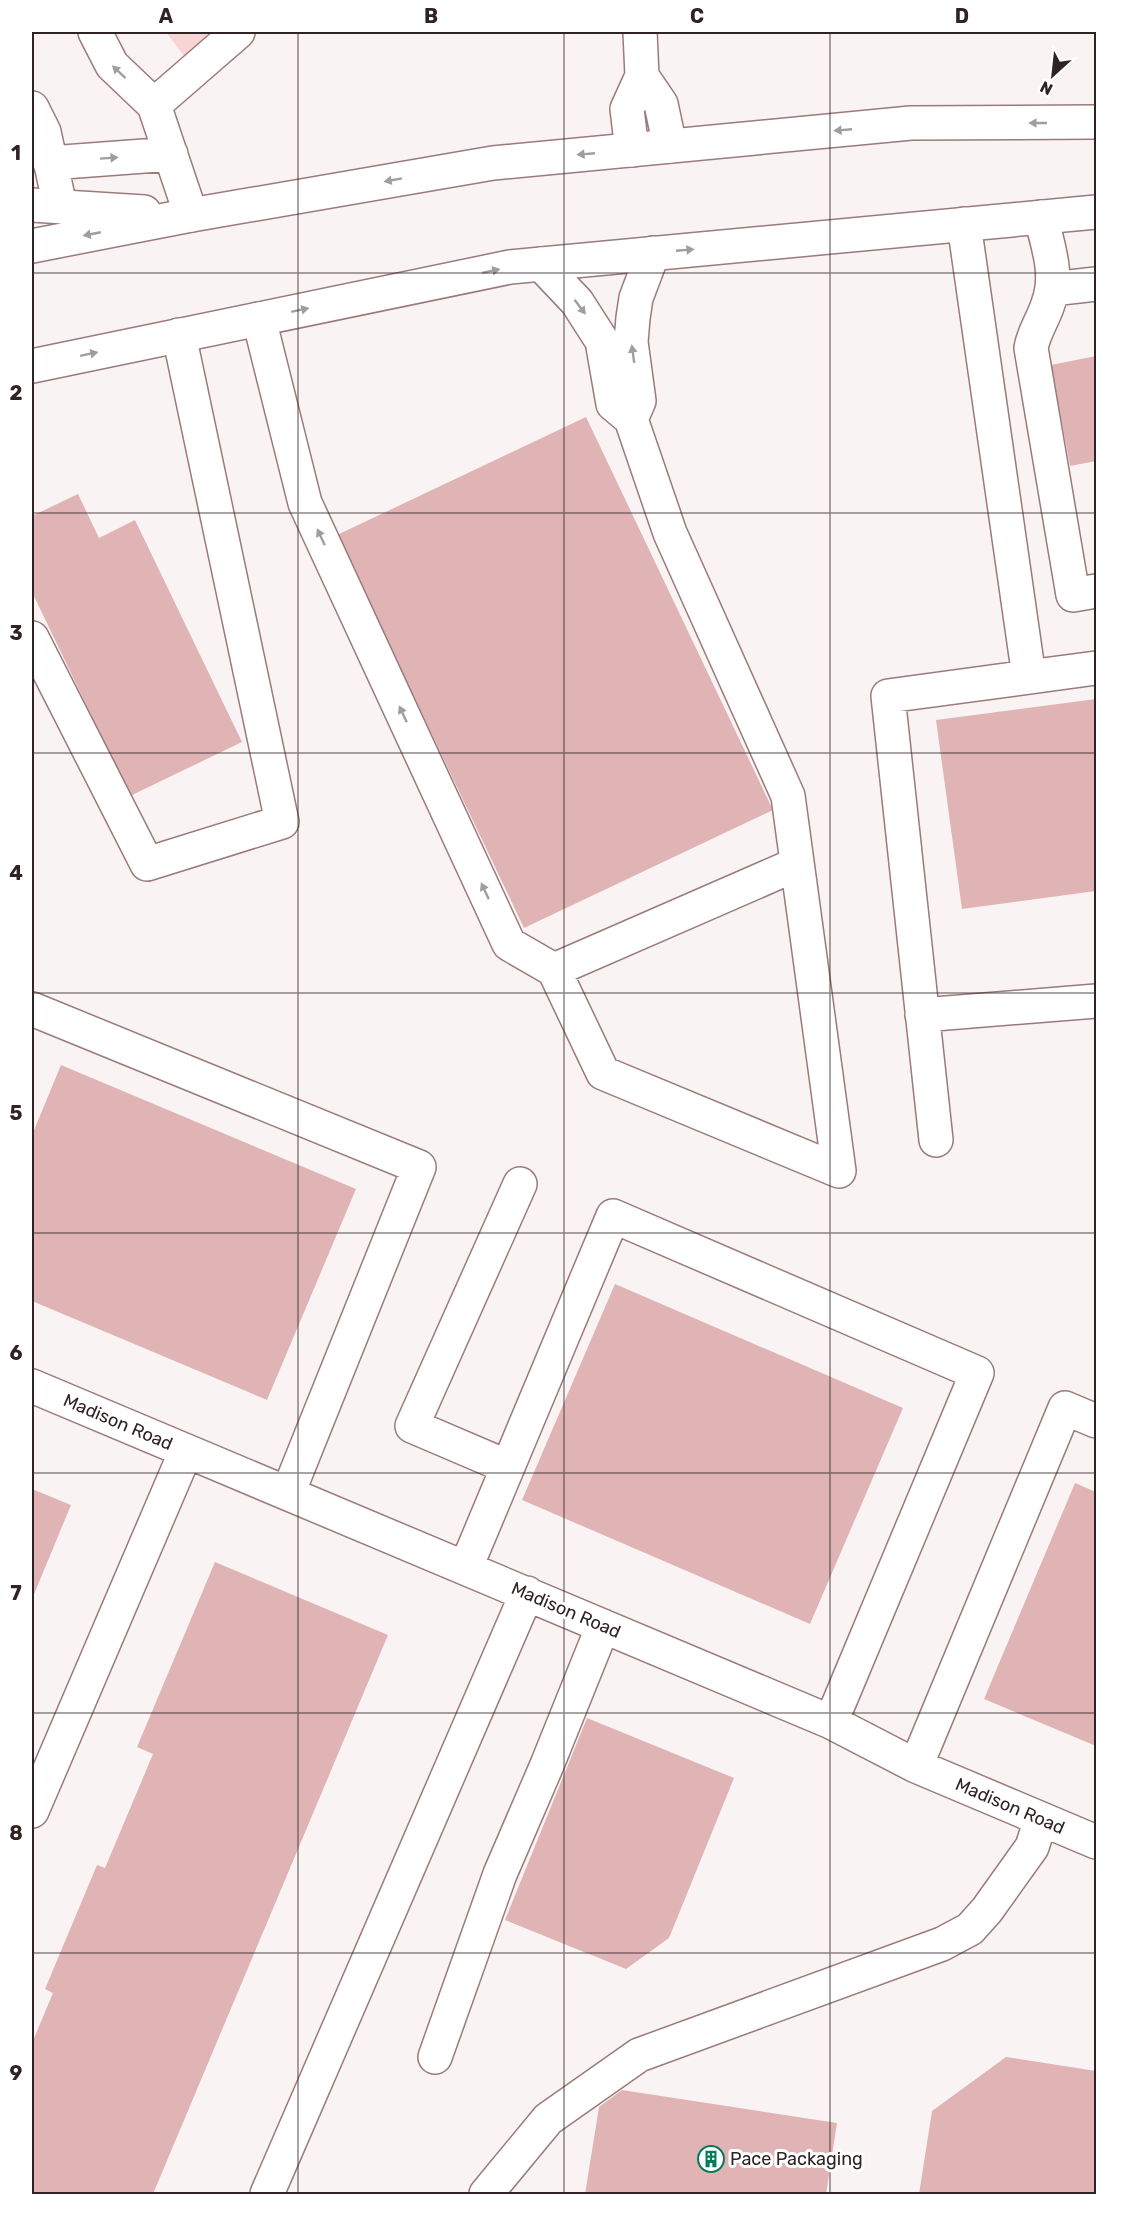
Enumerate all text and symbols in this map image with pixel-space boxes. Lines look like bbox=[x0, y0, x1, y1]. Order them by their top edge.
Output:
text: A bbox=[159, 4, 174, 28]
text: B bbox=[424, 4, 438, 28]
text: C bbox=[690, 4, 704, 28]
text: D bbox=[955, 4, 969, 28]
north arrow bbox=[1023, 45, 1083, 105]
one-way arrow bbox=[112, 65, 127, 79]
text: N bbox=[1037, 77, 1056, 99]
one-way arrow bbox=[1029, 118, 1048, 128]
one-way arrow bbox=[834, 125, 853, 135]
text: 1 bbox=[11, 141, 21, 165]
one-way arrow bbox=[577, 149, 596, 159]
one-way arrow bbox=[99, 154, 118, 163]
one-way arrow bbox=[384, 176, 403, 185]
one-way arrow bbox=[82, 230, 101, 239]
one-way arrow bbox=[676, 245, 695, 255]
one-way arrow bbox=[482, 266, 501, 275]
one-way arrow bbox=[574, 299, 586, 315]
one-way arrow bbox=[291, 305, 310, 314]
one-way arrow bbox=[628, 344, 637, 363]
one-way arrow bbox=[80, 349, 99, 358]
text: 2 bbox=[10, 381, 23, 405]
one-way arrow bbox=[315, 528, 325, 546]
text: 3 bbox=[9, 621, 23, 645]
one-way arrow bbox=[398, 705, 407, 722]
text: 4 bbox=[9, 861, 23, 885]
one-way arrow bbox=[480, 882, 489, 899]
text: 5 bbox=[10, 1101, 23, 1125]
text: 6 bbox=[9, 1341, 23, 1365]
street label: Madison Road bbox=[60, 1389, 176, 1455]
street label: Madison Road bbox=[508, 1577, 624, 1643]
text: 7 bbox=[10, 1581, 22, 1605]
street label: Madison Road bbox=[952, 1773, 1068, 1839]
text: 8 bbox=[9, 1821, 23, 1845]
text: 9 bbox=[10, 2061, 23, 2085]
building icon: Pace Packaging bbox=[696, 2144, 726, 2174]
place label: Pace Packaging bbox=[730, 2148, 863, 2170]

